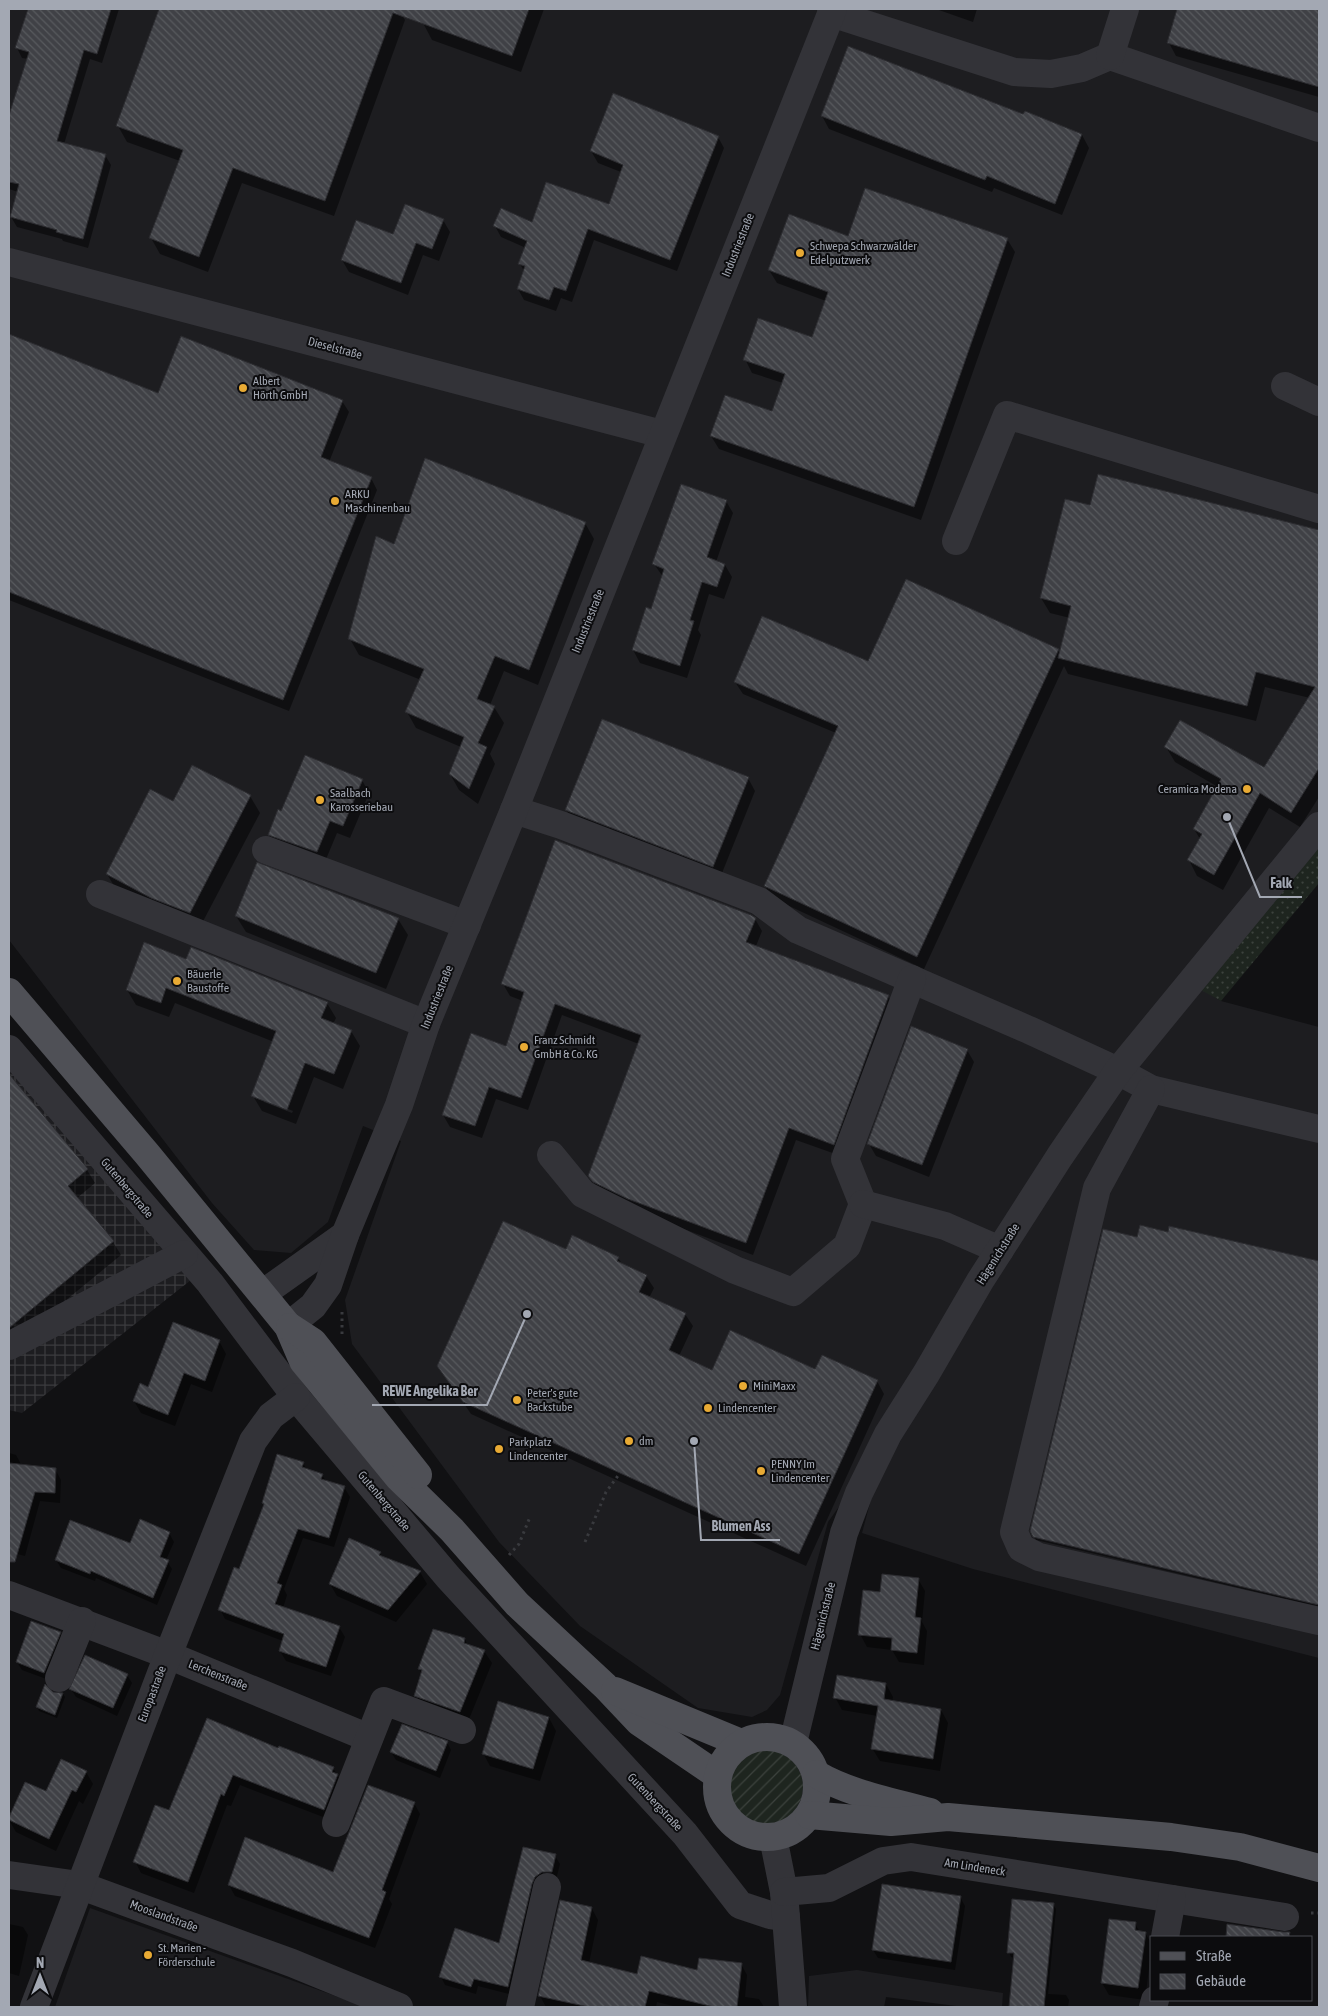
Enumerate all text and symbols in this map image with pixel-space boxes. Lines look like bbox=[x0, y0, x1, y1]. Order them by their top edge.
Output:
street label: Industriestraße bbox=[719, 211, 757, 279]
place label: Schwepa Schwarzwälder Edelputzwerk bbox=[810, 239, 917, 267]
marker: Schwepa Schwarzwälder Edelputzwerk bbox=[794, 247, 806, 259]
street label: Dieselstraße bbox=[306, 334, 364, 362]
place label: Albert Hörth GmbH bbox=[253, 374, 308, 402]
marker: Albert Hörth GmbH bbox=[237, 382, 249, 394]
place label: ARKU Maschinenbau bbox=[345, 487, 410, 515]
marker: ARKU Maschinenbau bbox=[329, 495, 341, 507]
street label: Industriestraße bbox=[569, 587, 607, 655]
place label: Ceramica Modena bbox=[1158, 782, 1237, 796]
marker: Ceramica Modena bbox=[1241, 783, 1253, 795]
place label: Saalbach Karosseriebau bbox=[330, 786, 393, 814]
marker: Saalbach Karosseriebau bbox=[314, 794, 326, 806]
callout: Falk bbox=[1260, 868, 1302, 897]
text: Falk bbox=[1270, 875, 1293, 891]
street label: Industriestraße bbox=[418, 963, 456, 1031]
place label: Bäuerle Baustoffe bbox=[187, 967, 229, 995]
marker: Bäuerle Baustoffe bbox=[171, 975, 183, 987]
place label: Franz Schmidt GmbH & Co. KG bbox=[534, 1033, 598, 1061]
marker: Franz Schmidt GmbH & Co. KG bbox=[518, 1041, 530, 1053]
street label: Gutenbergstraße bbox=[98, 1155, 156, 1221]
street label: Hägenichstraße bbox=[974, 1221, 1022, 1287]
callout: REWE Angelika Ber bbox=[372, 1376, 487, 1405]
place label: MiniMaxx bbox=[753, 1379, 796, 1393]
marker: MiniMaxx bbox=[737, 1380, 749, 1392]
text: REWE Angelika Ber bbox=[382, 1383, 479, 1399]
place label: Peter's gute Backstube bbox=[527, 1386, 578, 1414]
marker: Peter's gute Backstube bbox=[511, 1394, 523, 1406]
place label: Lindencenter bbox=[718, 1401, 777, 1415]
marker: Lindencenter bbox=[702, 1402, 714, 1414]
place label: dm bbox=[639, 1434, 653, 1448]
place label: Parkplatz Lindencenter bbox=[509, 1435, 568, 1463]
marker: dm bbox=[623, 1435, 635, 1447]
marker: Parkplatz Lindencenter bbox=[493, 1443, 505, 1455]
place label: PENNY Im Lindencenter bbox=[771, 1457, 830, 1485]
marker: PENNY Im Lindencenter bbox=[755, 1465, 767, 1477]
street label: Gutenbergstraße bbox=[355, 1468, 413, 1534]
callout: Blumen Ass bbox=[701, 1511, 780, 1540]
text: Blumen Ass bbox=[712, 1518, 771, 1534]
street label: Hägenichstraße bbox=[808, 1581, 838, 1651]
street label: Lerchenstraße bbox=[186, 1657, 250, 1693]
street label: Europastraße bbox=[135, 1664, 169, 1724]
street label: Gutenbergstraße bbox=[625, 1770, 685, 1834]
street label: Am Lindeneck bbox=[944, 1855, 1007, 1879]
street label: Mooslandstraße bbox=[128, 1897, 200, 1935]
legend bbox=[1150, 1936, 1313, 2001]
place label: St. Marien - Förderschule bbox=[158, 1941, 215, 1969]
text: Straße bbox=[1196, 1947, 1232, 1964]
marker: St. Marien - Förderschule bbox=[142, 1949, 154, 1961]
north arrow bbox=[15, 1951, 65, 2001]
text: N bbox=[36, 1955, 44, 1971]
text: Gebäude bbox=[1196, 1972, 1246, 1989]

